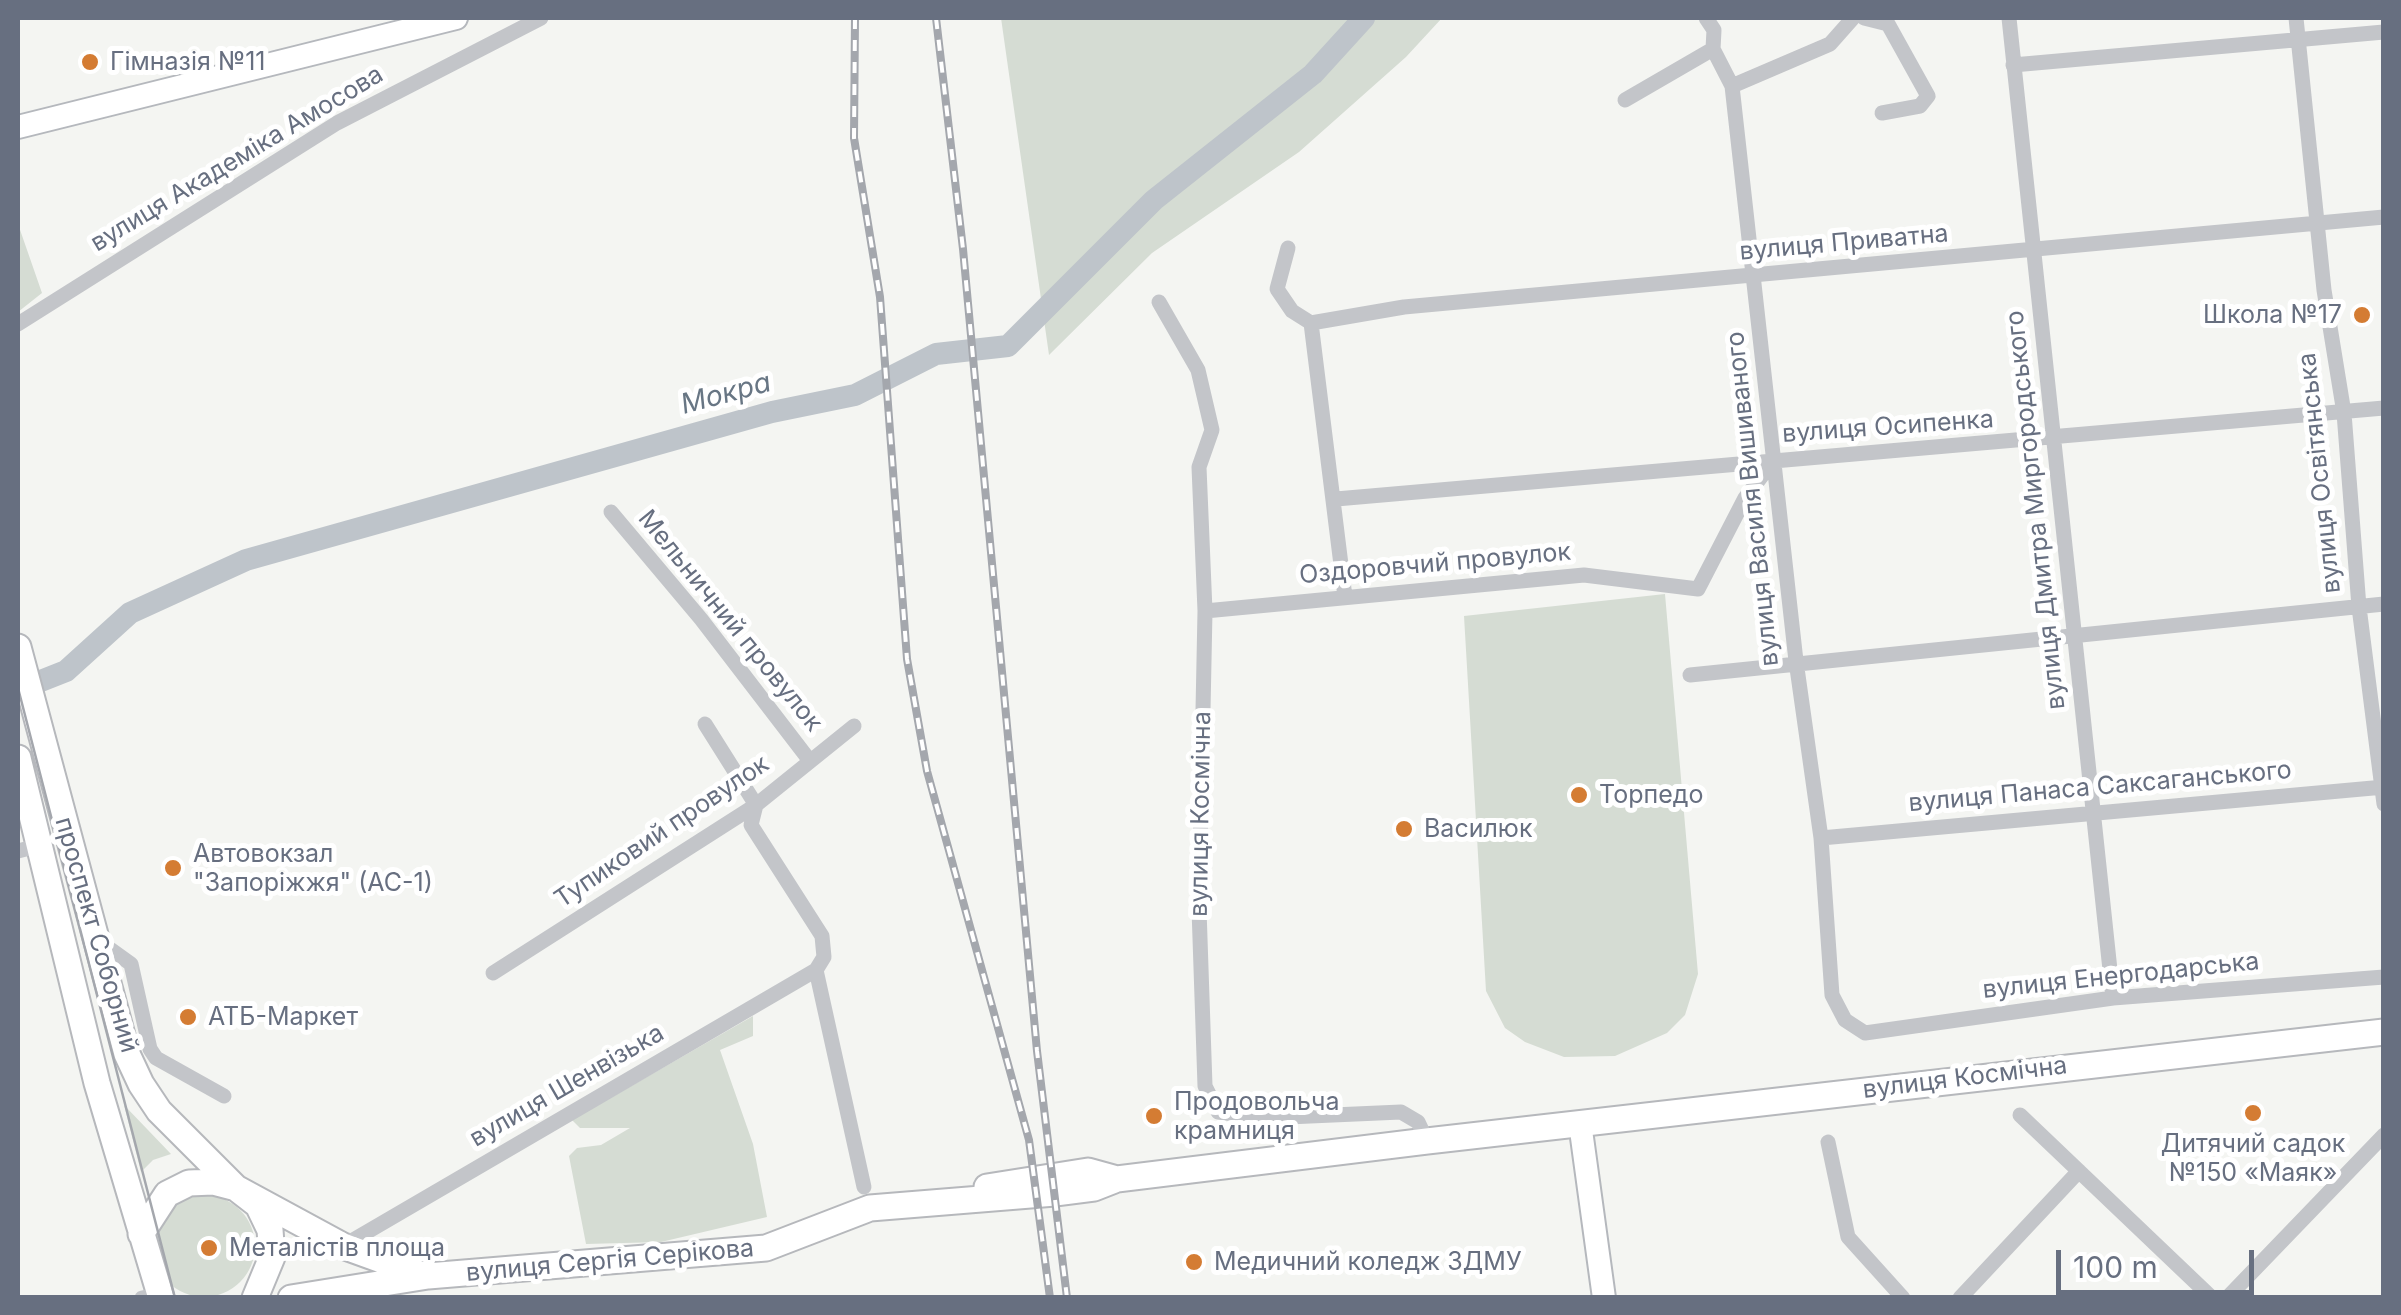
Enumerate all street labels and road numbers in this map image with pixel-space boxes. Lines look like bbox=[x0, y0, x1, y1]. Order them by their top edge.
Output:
street label: вулиця Академіка Амосова bbox=[85, 60, 389, 258]
street label: вулиця Приватна bbox=[1738, 219, 1950, 267]
street label: вулиця Дмитра Миргородського bbox=[2000, 309, 2072, 711]
street label: вулиця Василя Вишиваного bbox=[1720, 330, 1786, 668]
street label: вулиця Освітянська bbox=[2292, 351, 2348, 595]
street label: вулиця Осипенка bbox=[1781, 405, 1995, 449]
street label: Мельничний провулок bbox=[632, 504, 828, 738]
street label: Оздоровчий провулок bbox=[1298, 537, 1572, 591]
street label: вулиця Космічна bbox=[1184, 711, 1218, 917]
street label: Тупиковий провулок bbox=[549, 749, 775, 915]
street label: вулиця Панаса Саксаганського bbox=[1907, 755, 2293, 819]
street label: проспект Соборний bbox=[48, 814, 144, 1056]
street label: вулиця Енергодарська bbox=[1981, 947, 2261, 1005]
street label: вулиця Шенвізька bbox=[464, 1018, 670, 1154]
street label: вулиця Космічна bbox=[1861, 1051, 2069, 1105]
street label: вулиця Сергія Серікова bbox=[465, 1233, 755, 1289]

